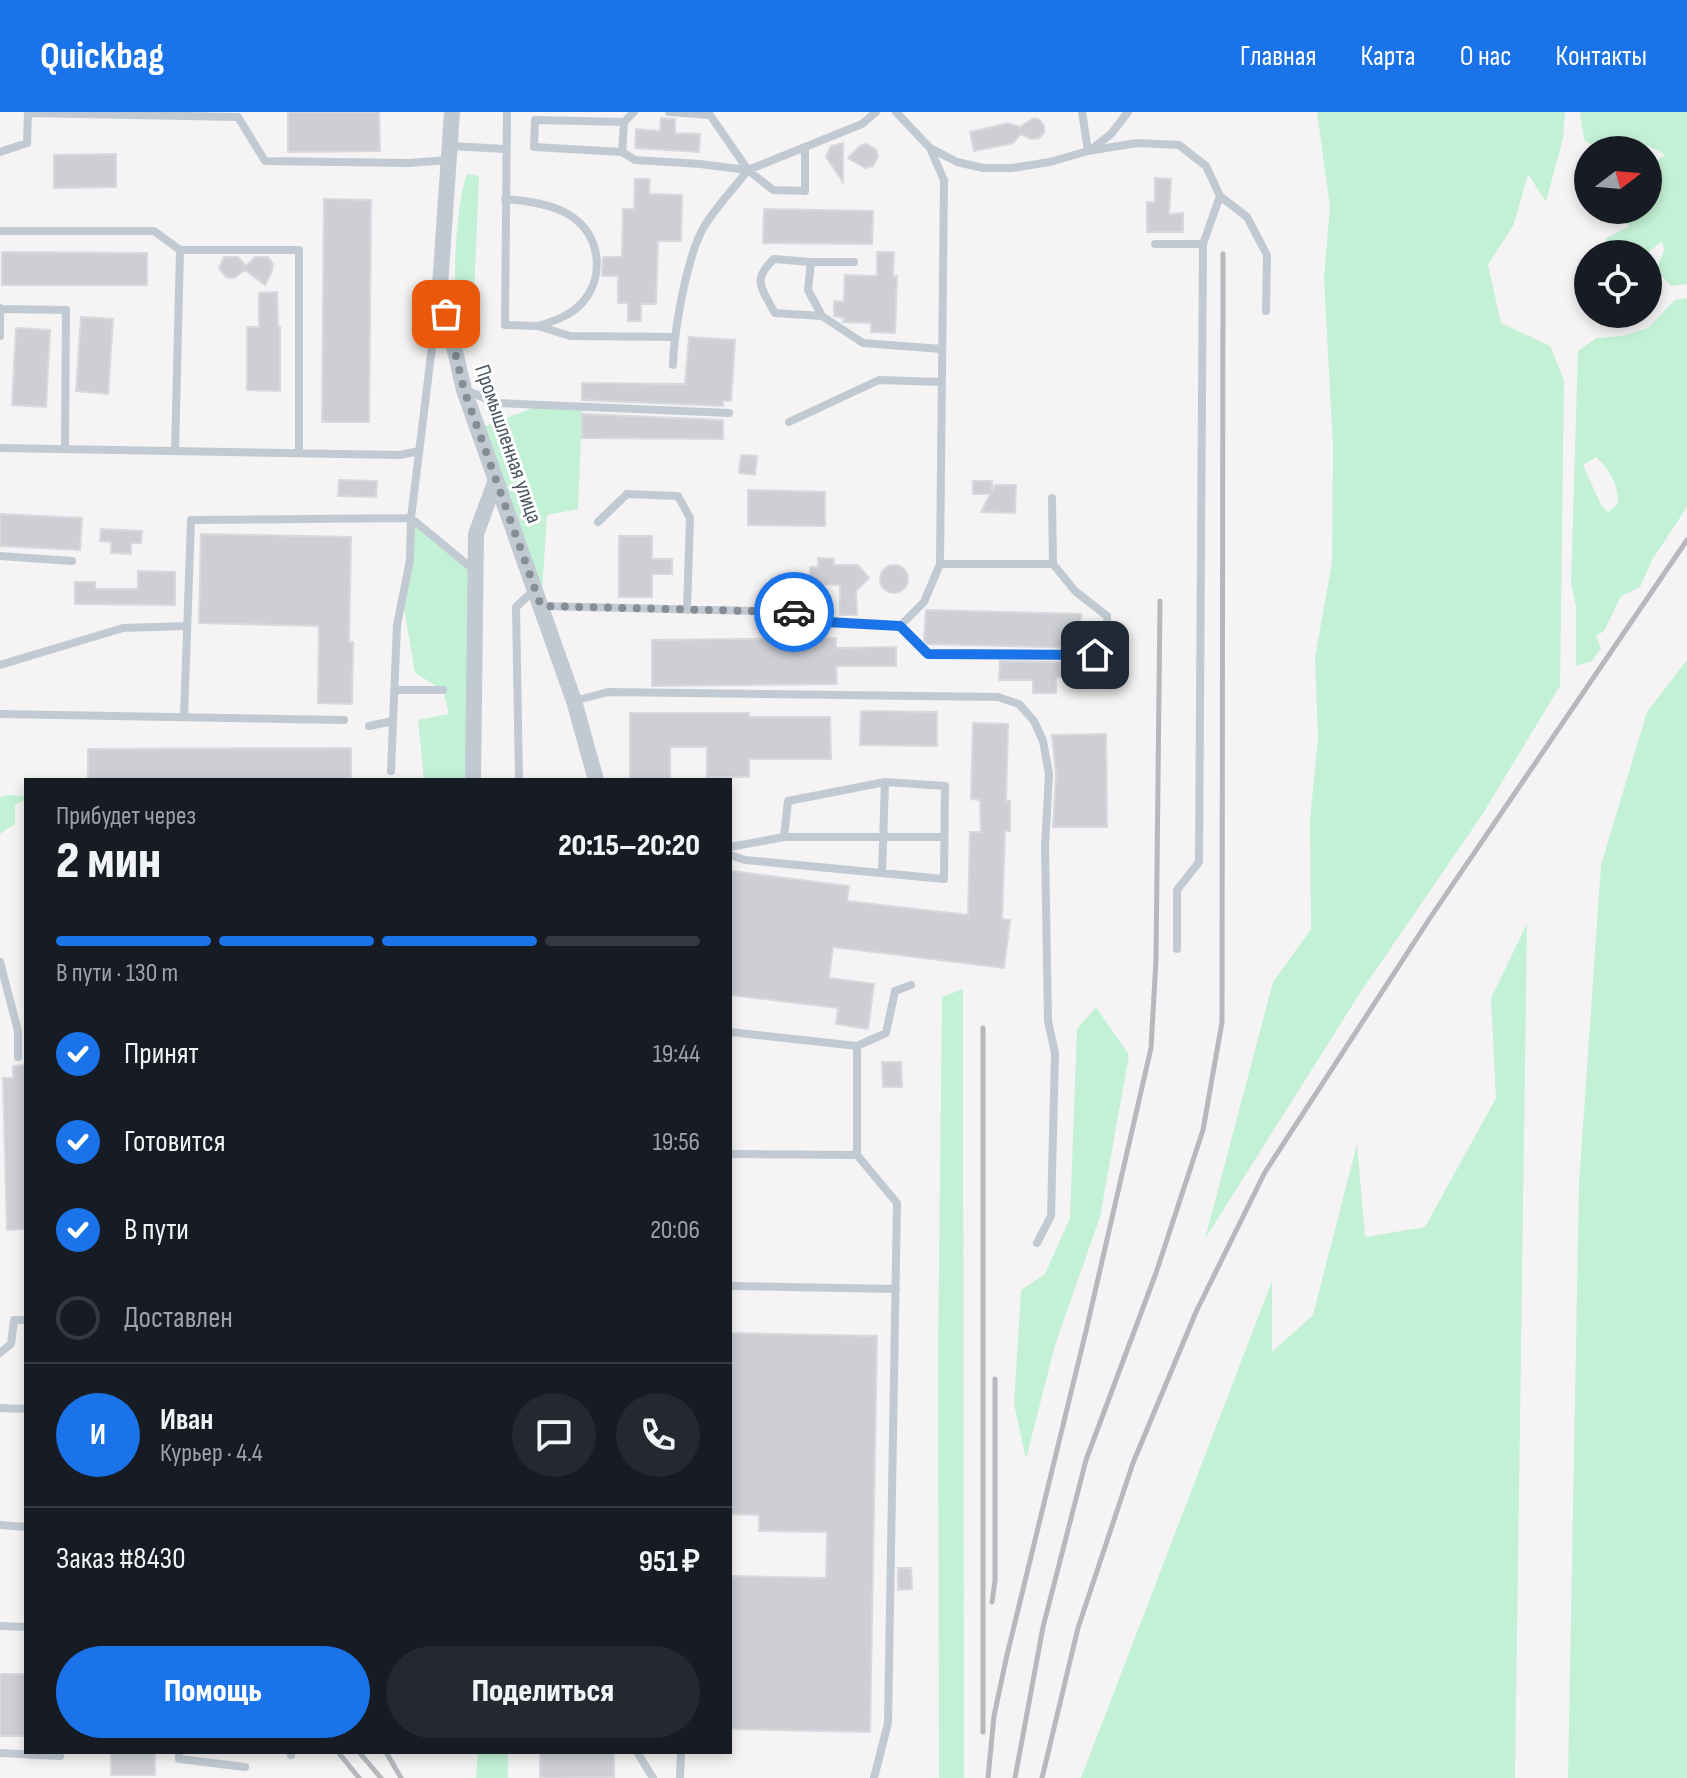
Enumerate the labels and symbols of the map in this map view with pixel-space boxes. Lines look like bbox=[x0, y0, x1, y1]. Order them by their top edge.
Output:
north arrow bbox=[1574, 136, 1662, 224]
pin bbox=[412, 280, 480, 348]
street label: Промышленная улица bbox=[468, 361, 548, 527]
courier bbox=[754, 572, 834, 652]
pin bbox=[1061, 621, 1129, 689]

